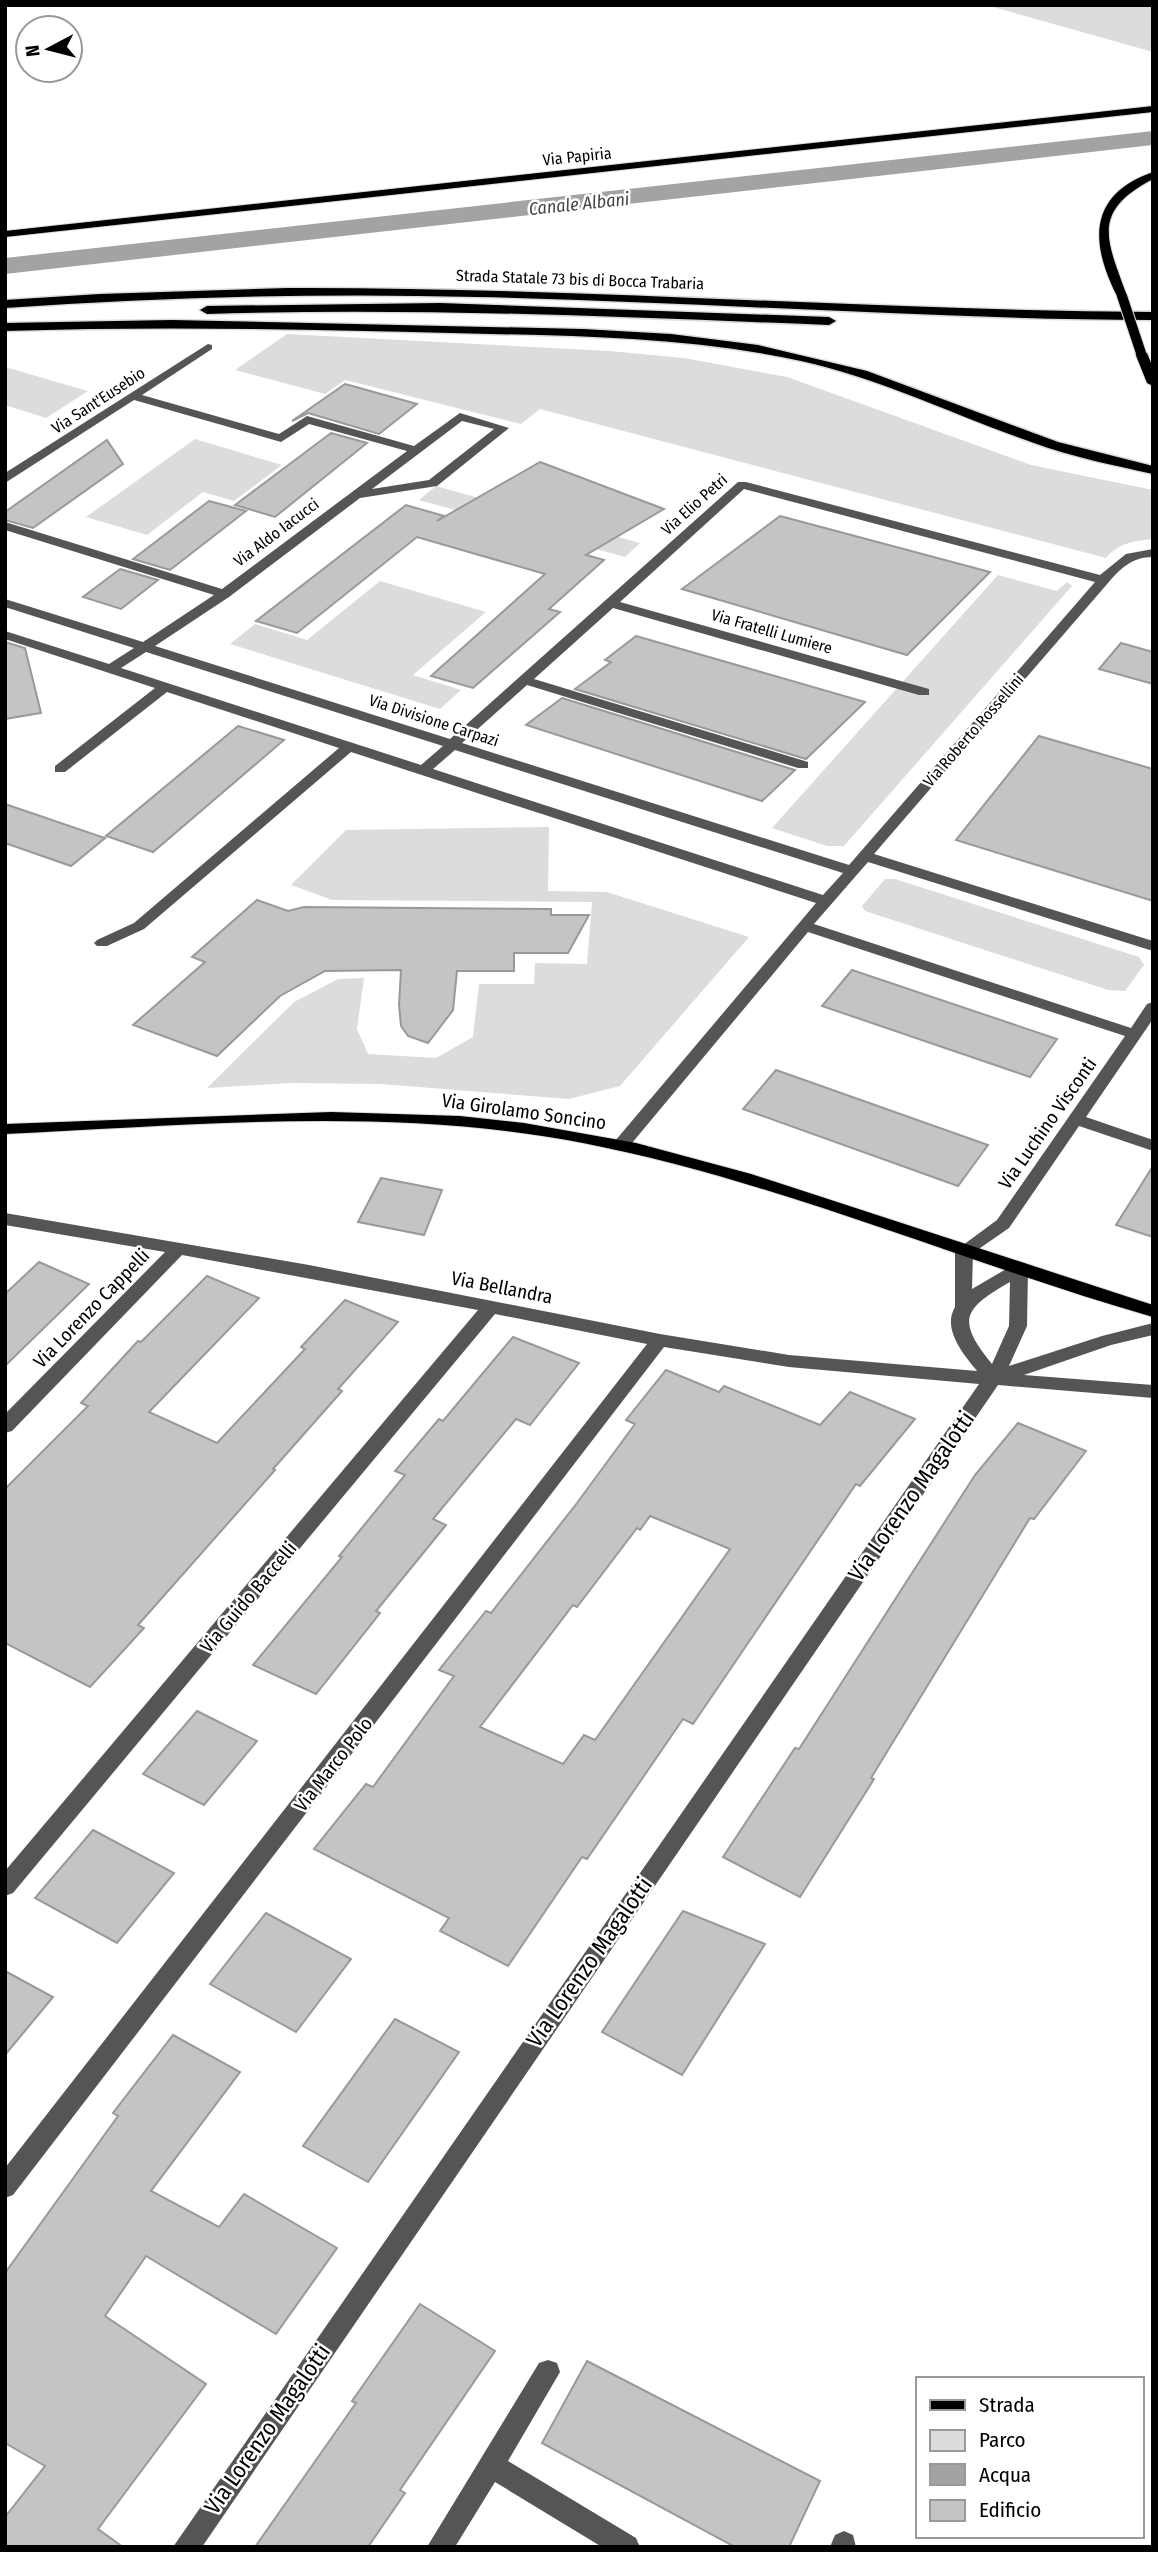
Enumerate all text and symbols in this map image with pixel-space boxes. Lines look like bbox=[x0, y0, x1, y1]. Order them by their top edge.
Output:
north arrow bbox=[14, 14, 84, 84]
text: N bbox=[21, 44, 45, 58]
street label: Via Papiria bbox=[542, 143, 613, 170]
water label: Canale Albani bbox=[528, 188, 631, 220]
street label: Strada Statale 73 bis di Bocca Trabaria bbox=[456, 266, 704, 293]
street label: Via Sant'Eusebio bbox=[48, 363, 149, 438]
street label: Via Elio Petri bbox=[657, 470, 731, 539]
street label: Via Aldo Iacucci bbox=[230, 494, 323, 571]
street label: Via Fratelli Lumiere bbox=[709, 605, 835, 658]
street label: Via Roberto Rossellini bbox=[919, 670, 1027, 791]
street label: Via Divisione Carpazi bbox=[366, 690, 501, 750]
street label: Via Luchino Visconti bbox=[994, 1053, 1101, 1193]
street label: Via Girolamo Soncino bbox=[440, 1089, 608, 1134]
street label: Via Lorenzo Cappelli bbox=[29, 1244, 154, 1373]
street label: Via Bellandra bbox=[449, 1266, 555, 1309]
street label: Via Lorenzo Magalotti bbox=[842, 1406, 980, 1586]
street label: Via Guido Baccelli bbox=[195, 1537, 302, 1658]
street label: Via Marco Polo bbox=[289, 1712, 377, 1816]
street label: Via Lorenzo Magalotti bbox=[520, 1872, 658, 2052]
street label: Via Lorenzo Magalotti bbox=[198, 2339, 336, 2519]
legend bbox=[916, 2377, 1144, 2538]
text: Strada bbox=[979, 2392, 1035, 2418]
text: Parco bbox=[979, 2427, 1026, 2453]
text: Acqua bbox=[979, 2462, 1031, 2488]
text: Edificio bbox=[979, 2497, 1041, 2523]

